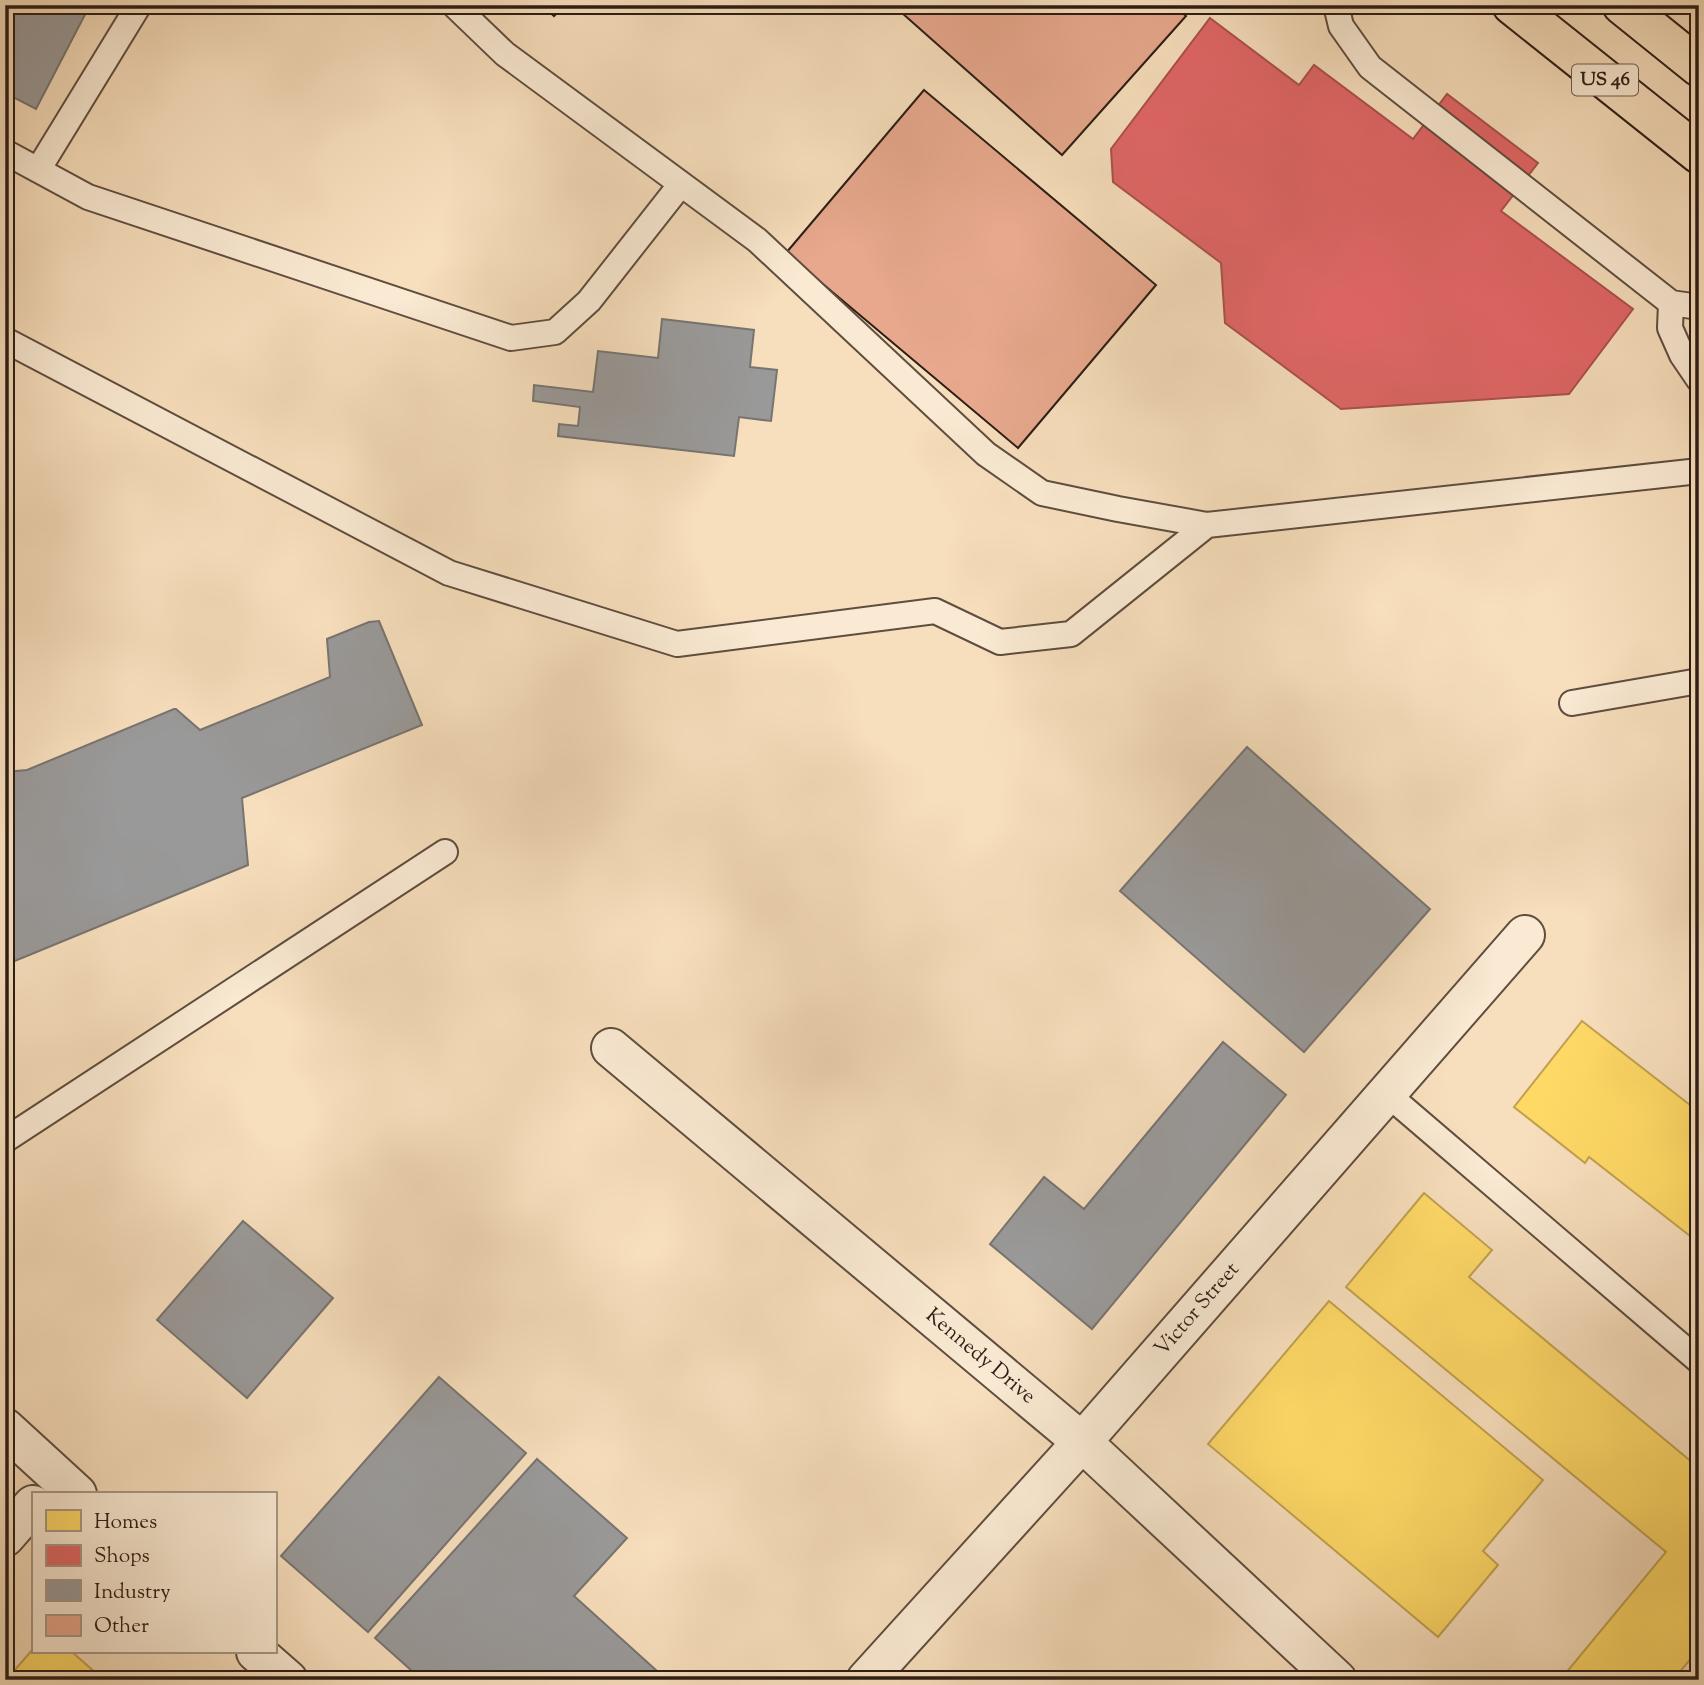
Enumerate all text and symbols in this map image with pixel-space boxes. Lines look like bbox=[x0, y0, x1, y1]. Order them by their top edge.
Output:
road number: US 46 bbox=[1572, 64, 1638, 96]
street label: Victor Street bbox=[1148, 1256, 1247, 1363]
street label: Kennedy Drive bbox=[918, 1302, 1042, 1412]
legend bbox=[32, 1492, 276, 1654]
text: Homes bbox=[94, 1508, 157, 1538]
text: Shops bbox=[94, 1542, 150, 1572]
text: Industry bbox=[94, 1578, 171, 1608]
text: Other bbox=[94, 1612, 149, 1642]

